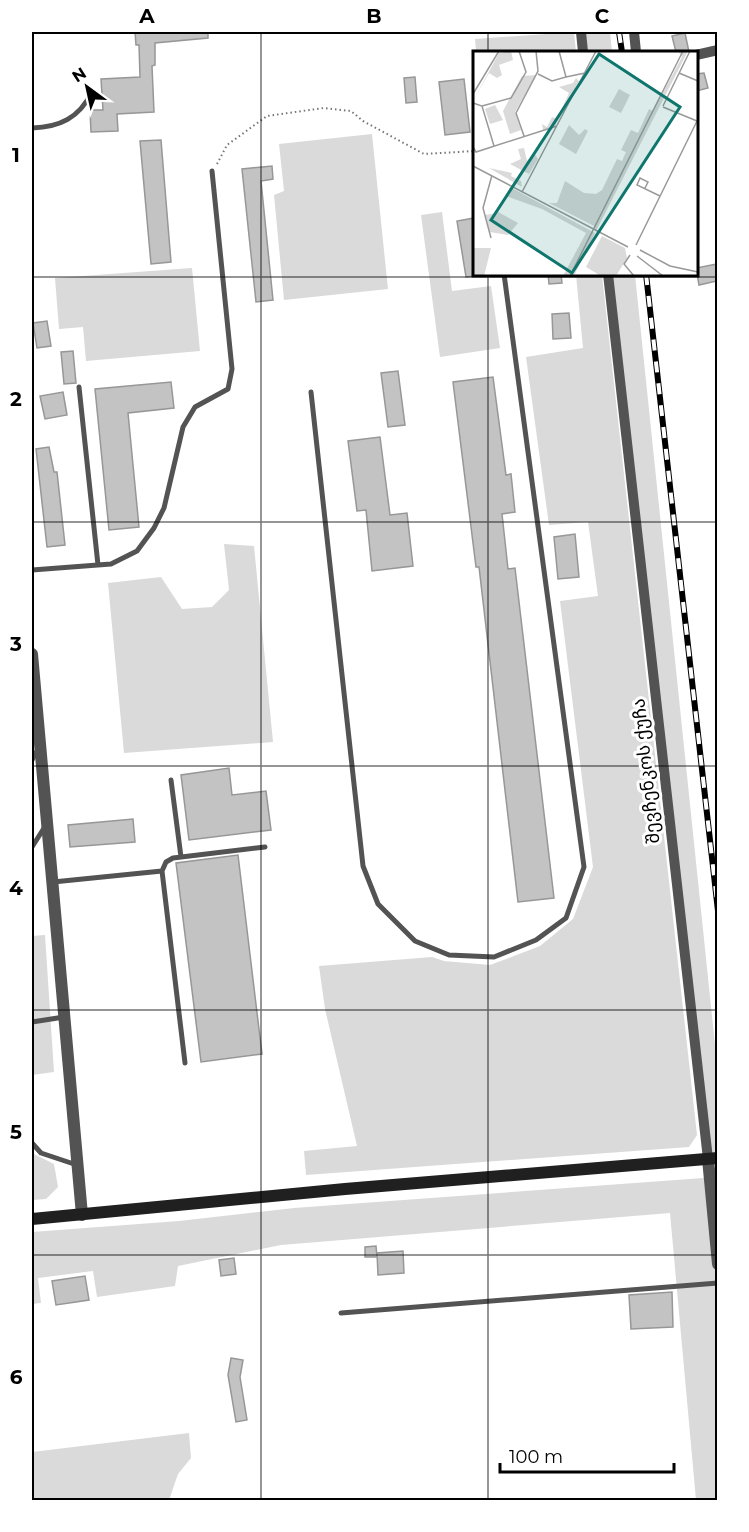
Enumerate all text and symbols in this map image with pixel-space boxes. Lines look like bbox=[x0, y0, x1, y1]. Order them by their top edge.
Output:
text: A bbox=[138, 4, 155, 28]
text: B bbox=[366, 4, 382, 28]
text: C bbox=[595, 4, 610, 28]
inset map bbox=[473, 51, 698, 276]
north arrow bbox=[57, 57, 117, 117]
text: N bbox=[69, 63, 90, 86]
text: 1 bbox=[12, 143, 20, 167]
text: 2 bbox=[10, 387, 22, 411]
text: 3 bbox=[9, 632, 22, 656]
street label: შევჩენკოს ქუჩა bbox=[627, 697, 665, 845]
text: 4 bbox=[9, 876, 23, 900]
text: 5 bbox=[10, 1120, 22, 1144]
text: 6 bbox=[10, 1365, 23, 1389]
scale bar bbox=[500, 1436, 674, 1474]
text: 100 m bbox=[509, 1446, 563, 1468]

